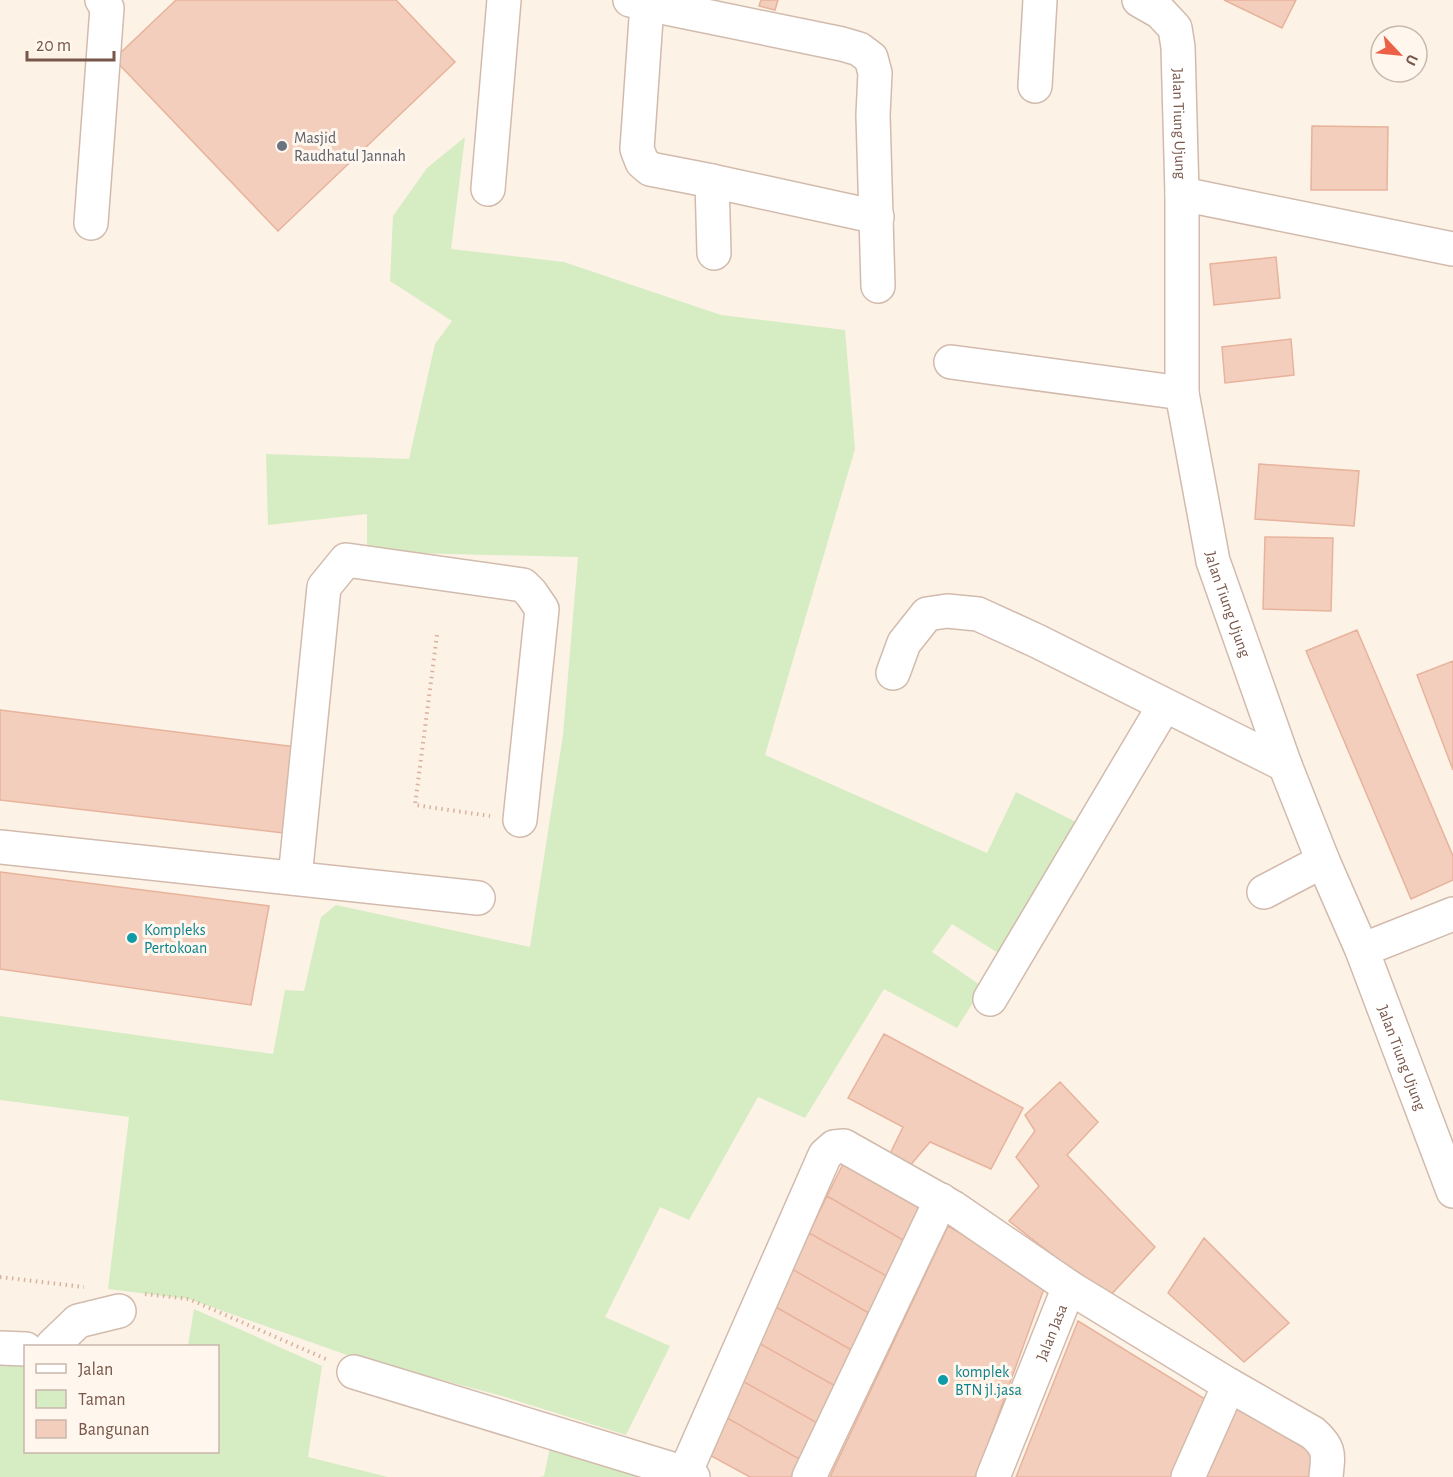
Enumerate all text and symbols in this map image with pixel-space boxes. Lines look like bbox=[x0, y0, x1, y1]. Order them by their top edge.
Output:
scale bar bbox=[27, 24, 114, 62]
north arrow bbox=[1369, 24, 1429, 84]
text: 20 m bbox=[36, 37, 71, 55]
text: U bbox=[1402, 52, 1421, 68]
street label: Jalan Tiung Ujung bbox=[1170, 68, 1189, 180]
place label: Masjid Raudhatul Jannah bbox=[294, 130, 406, 164]
marker: Masjid Raudhatul Jannah bbox=[275, 139, 289, 153]
street label: Jalan Tiung Ujung bbox=[1202, 550, 1253, 660]
place label: Kompleks Pertokoan bbox=[144, 922, 207, 956]
marker: Kompleks Pertokoan bbox=[125, 931, 139, 945]
street label: Jalan Tiung Ujung bbox=[1375, 1003, 1429, 1113]
street label: Jalan Jasa bbox=[1033, 1302, 1070, 1363]
legend bbox=[24, 1345, 219, 1453]
text: Jalan bbox=[78, 1361, 113, 1379]
place label: komplek BTN jl.jasa bbox=[955, 1364, 1022, 1399]
marker: komplek BTN jl.jasa bbox=[936, 1373, 950, 1387]
text: Taman bbox=[78, 1391, 126, 1409]
text: Bangunan bbox=[78, 1421, 150, 1439]

